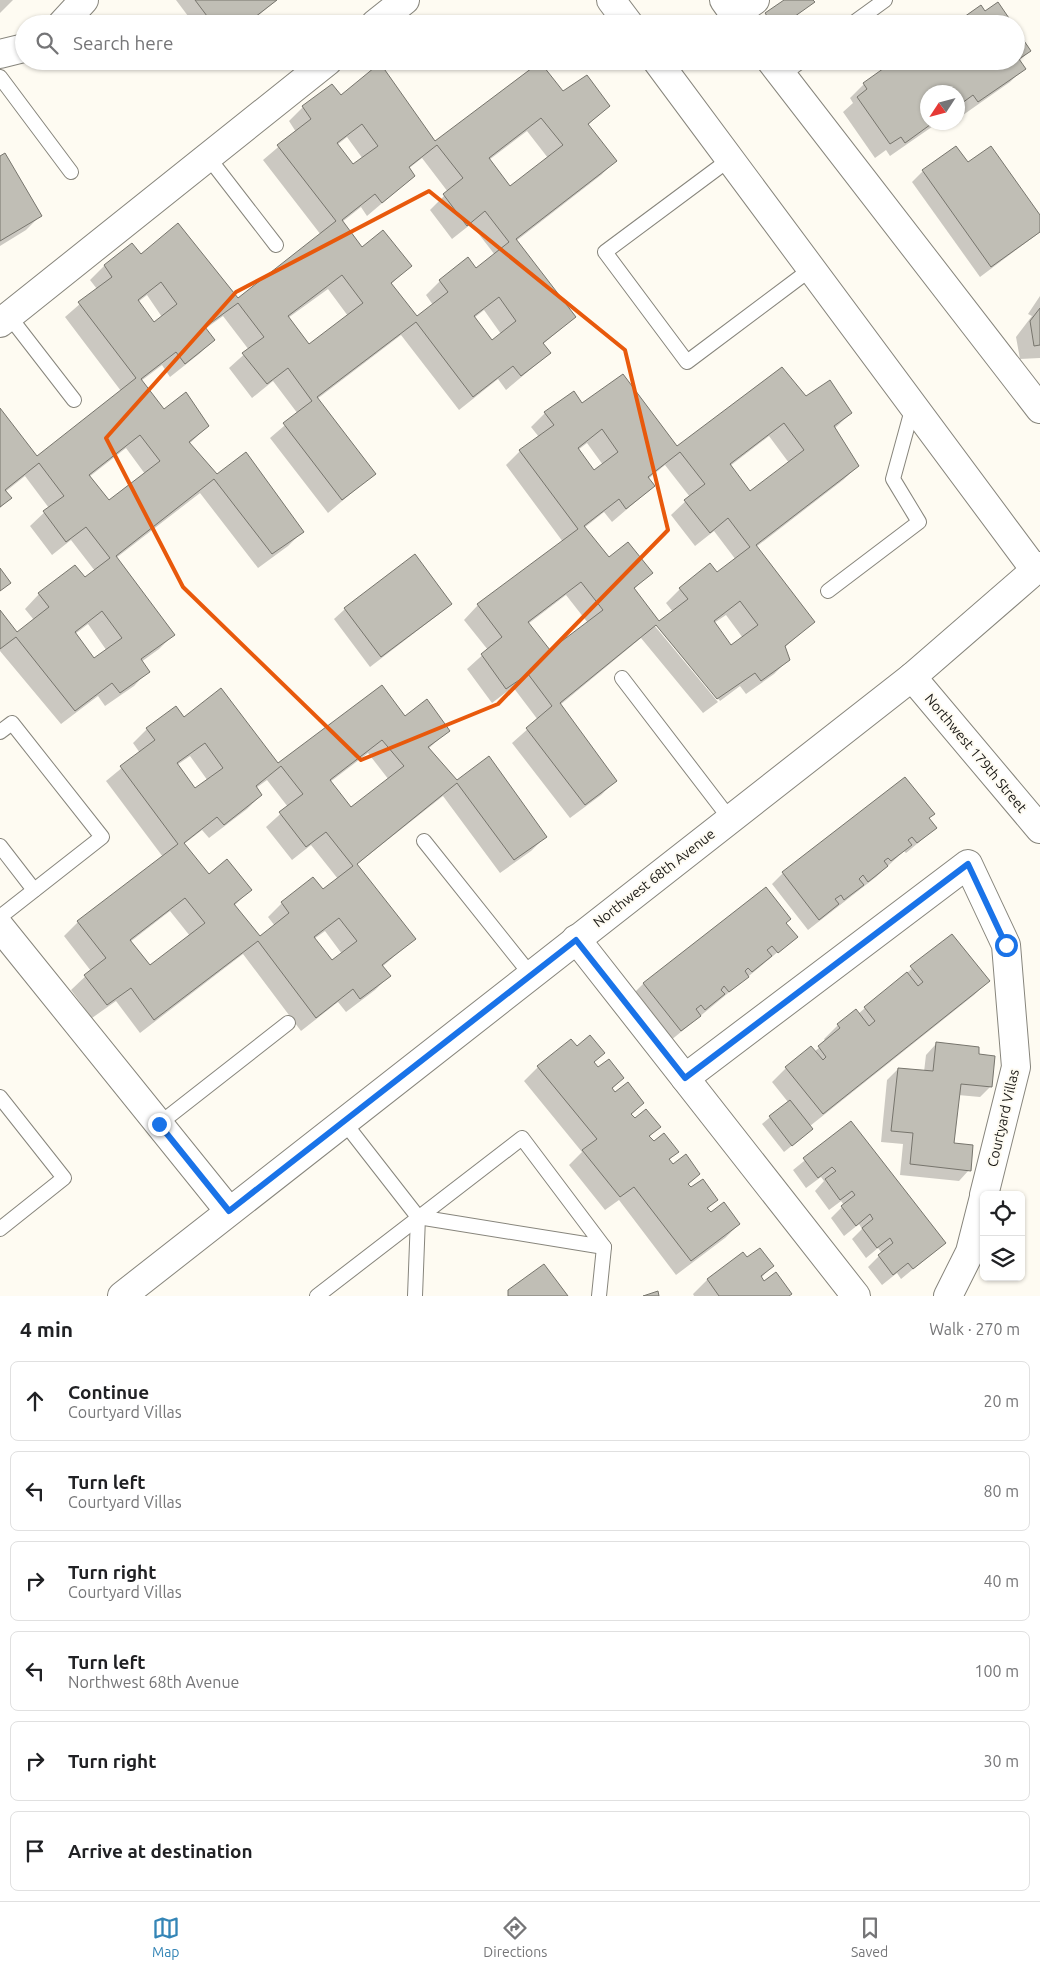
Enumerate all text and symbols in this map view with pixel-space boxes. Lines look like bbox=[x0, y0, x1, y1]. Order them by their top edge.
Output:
search box bbox=[15, 15, 1025, 70]
icon: search bbox=[33, 29, 61, 57]
text: Search here bbox=[73, 32, 173, 54]
north arrow bbox=[920, 85, 965, 130]
street label: Northwest 179th Street bbox=[922, 690, 1031, 816]
street label: Northwest 68th Avenue bbox=[590, 826, 718, 930]
route start bbox=[995, 934, 1018, 957]
street label: Courtyard Villas bbox=[984, 1068, 1022, 1168]
route end bbox=[148, 1113, 171, 1136]
map controls bbox=[980, 1191, 1025, 1281]
button: locate bbox=[980, 1191, 1025, 1236]
button: layers bbox=[980, 1236, 1025, 1281]
text: 4 min bbox=[20, 1317, 73, 1341]
text: Walk · 270 m bbox=[929, 1320, 1020, 1338]
text: Continue bbox=[68, 1381, 149, 1403]
icon: ahead bbox=[21, 1387, 49, 1415]
text: 20 m bbox=[983, 1392, 1019, 1410]
text: Courtyard Villas bbox=[68, 1403, 182, 1421]
text: Turn left bbox=[68, 1471, 146, 1493]
icon: left bbox=[21, 1477, 49, 1505]
text: 80 m bbox=[983, 1482, 1019, 1500]
text: Courtyard Villas bbox=[68, 1493, 182, 1511]
text: Turn right bbox=[68, 1561, 156, 1583]
icon: right bbox=[21, 1567, 49, 1595]
text: 40 m bbox=[983, 1572, 1019, 1590]
text: Courtyard Villas bbox=[68, 1583, 182, 1601]
text: Turn left bbox=[68, 1651, 146, 1673]
icon: left bbox=[21, 1657, 49, 1685]
text: 100 m bbox=[974, 1662, 1019, 1680]
text: Northwest 68th Avenue bbox=[68, 1673, 239, 1691]
icon: right bbox=[21, 1747, 49, 1775]
text: Turn right bbox=[68, 1750, 156, 1772]
text: 30 m bbox=[983, 1752, 1019, 1770]
icon: arrive bbox=[21, 1837, 49, 1865]
text: Arrive at destination bbox=[68, 1840, 253, 1862]
tab: Map bbox=[152, 1914, 180, 1960]
tab: Directions bbox=[483, 1914, 547, 1960]
tab: Saved bbox=[851, 1914, 888, 1960]

